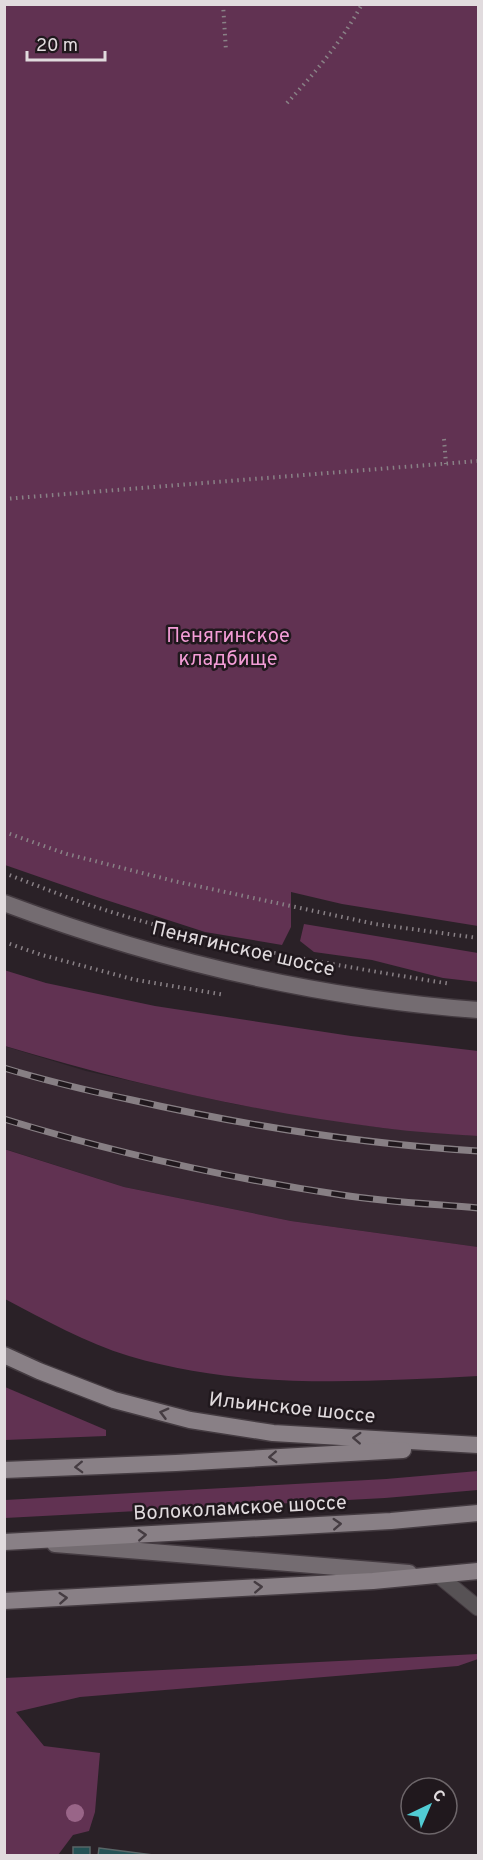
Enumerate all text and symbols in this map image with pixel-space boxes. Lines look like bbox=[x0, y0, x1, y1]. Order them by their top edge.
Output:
scale bar bbox=[27, 24, 105, 62]
text: 20 m bbox=[36, 35, 78, 58]
park label: Пенягинское кладбище bbox=[166, 624, 290, 673]
street label: Пенягинское шоссе bbox=[149, 916, 337, 984]
street label: Ильинское шоссе bbox=[207, 1387, 377, 1431]
one-way arrow bbox=[159, 1408, 169, 1421]
one-way arrow bbox=[353, 1431, 362, 1444]
one-way arrow bbox=[269, 1451, 278, 1464]
one-way arrow bbox=[74, 1460, 83, 1473]
street label: Волоколамское шоссе bbox=[133, 1490, 347, 1528]
one-way arrow bbox=[333, 1518, 342, 1531]
one-way arrow bbox=[138, 1529, 147, 1542]
one-way arrow bbox=[253, 1580, 262, 1593]
one-way arrow bbox=[58, 1591, 67, 1604]
north arrow bbox=[399, 1776, 459, 1836]
text: С bbox=[427, 1786, 449, 1807]

